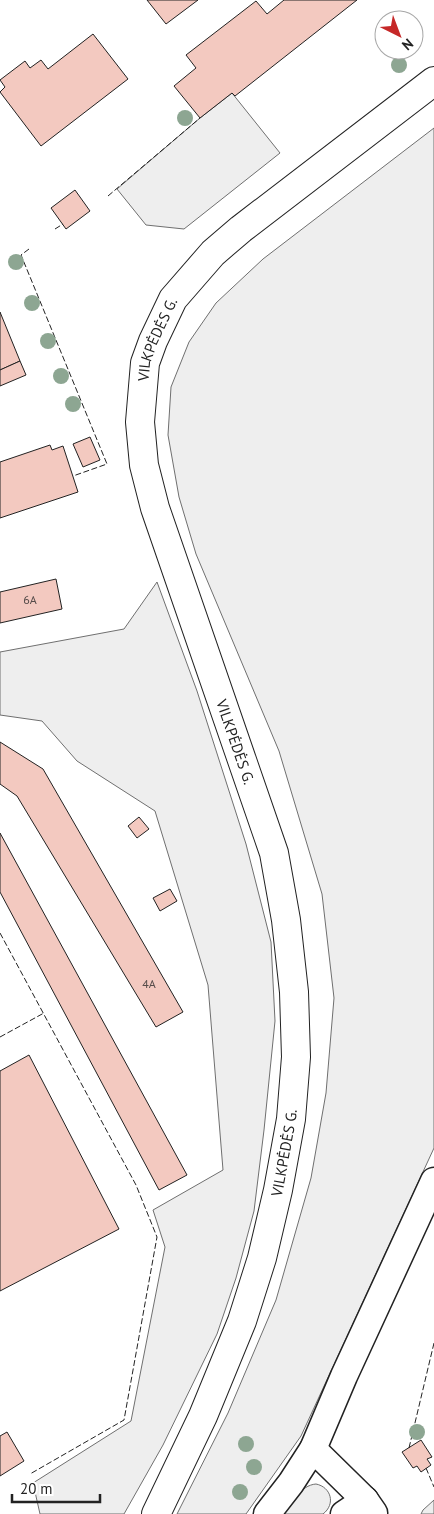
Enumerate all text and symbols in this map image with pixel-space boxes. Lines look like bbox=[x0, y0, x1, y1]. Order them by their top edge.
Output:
north arrow bbox=[374, 10, 424, 60]
text: N bbox=[398, 35, 417, 54]
street label: VILKPĖDĖS G. bbox=[133, 294, 181, 383]
house number: 6A bbox=[23, 592, 37, 607]
street label: VILKPĖDĖS G. bbox=[212, 696, 259, 787]
house number: 4A bbox=[142, 976, 156, 991]
street label: VILKPĖDĖS G. bbox=[267, 1108, 301, 1199]
scale bar bbox=[12, 1472, 100, 1504]
text: 20 m bbox=[20, 1479, 53, 1498]

